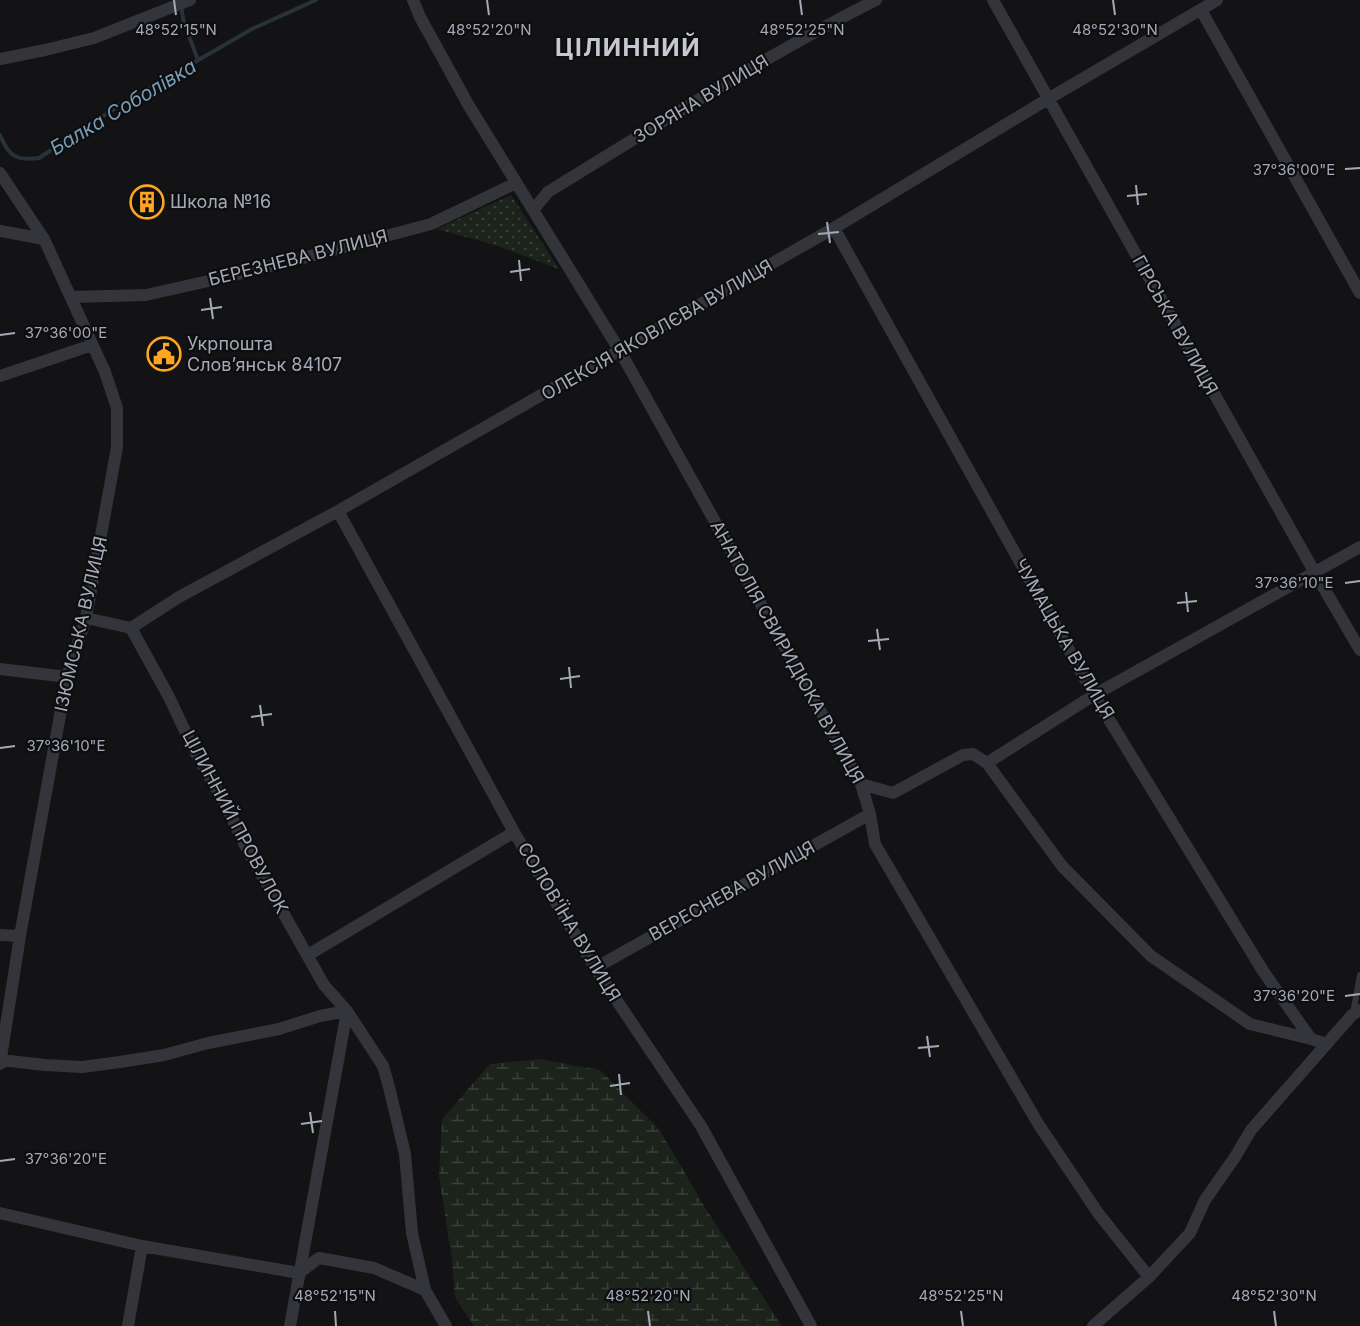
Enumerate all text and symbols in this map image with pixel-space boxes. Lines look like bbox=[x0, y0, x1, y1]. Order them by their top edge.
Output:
text: 48°52'15"N bbox=[135, 20, 217, 39]
text: 48°52'20"N bbox=[446, 20, 532, 39]
text: 48°52'25"N bbox=[760, 20, 844, 39]
text: 48°52'30"N bbox=[1072, 20, 1158, 39]
district label: ЦІЛИННИЙ bbox=[555, 32, 701, 62]
street label: ЗОРЯНА ВУЛИЦЯ bbox=[630, 50, 772, 147]
water label: Балка Соболівка bbox=[45, 54, 201, 160]
text: 37°36'00"E bbox=[1253, 160, 1335, 179]
building icon: Школа №16 bbox=[129, 184, 165, 220]
place label: Школа №16 bbox=[170, 191, 271, 212]
street label: БЕРЕЗНЕВА ВУЛИЦЯ bbox=[206, 225, 390, 290]
street label: ГІРСЬКА ВУЛИЦЯ bbox=[1128, 252, 1222, 398]
street label: ОЛЕКСІЯ ЯКОВЛЄВА ВУЛИЦЯ bbox=[537, 255, 776, 404]
text: 37°36'00"E bbox=[25, 323, 107, 342]
place label: Укрпошта Слов’янськ 84107 bbox=[187, 333, 342, 375]
public building icon: Укрпошта Слов’янськ 84107 bbox=[146, 336, 182, 372]
street label: АНАТОЛІЯ СВИРИДЮКА ВУЛИЦЯ bbox=[706, 517, 869, 787]
street label: ІЗЮМСЬКА ВУЛИЦЯ bbox=[50, 534, 111, 714]
street label: ЧУМАЦЬКА ВУЛИЦЯ bbox=[1010, 555, 1119, 723]
text: 37°36'10"E bbox=[1254, 573, 1334, 592]
street label: ЦІЛИННИЙ ПРОВУЛОК bbox=[178, 726, 294, 917]
text: 37°36'10"E bbox=[26, 736, 106, 755]
street label: ВЕРЕСНЕВА ВУЛИЦЯ bbox=[645, 836, 818, 945]
street label: СОЛОВ'ЇНА ВУЛИЦЯ bbox=[514, 838, 626, 1005]
text: 37°36'20"E bbox=[1253, 986, 1335, 1005]
text: 37°36'20"E bbox=[25, 1149, 107, 1168]
text: 48°52'15"N bbox=[294, 1286, 376, 1305]
text: 48°52'20"N bbox=[605, 1286, 691, 1305]
text: 48°52'25"N bbox=[919, 1286, 1003, 1305]
text: 48°52'30"N bbox=[1231, 1286, 1317, 1305]

